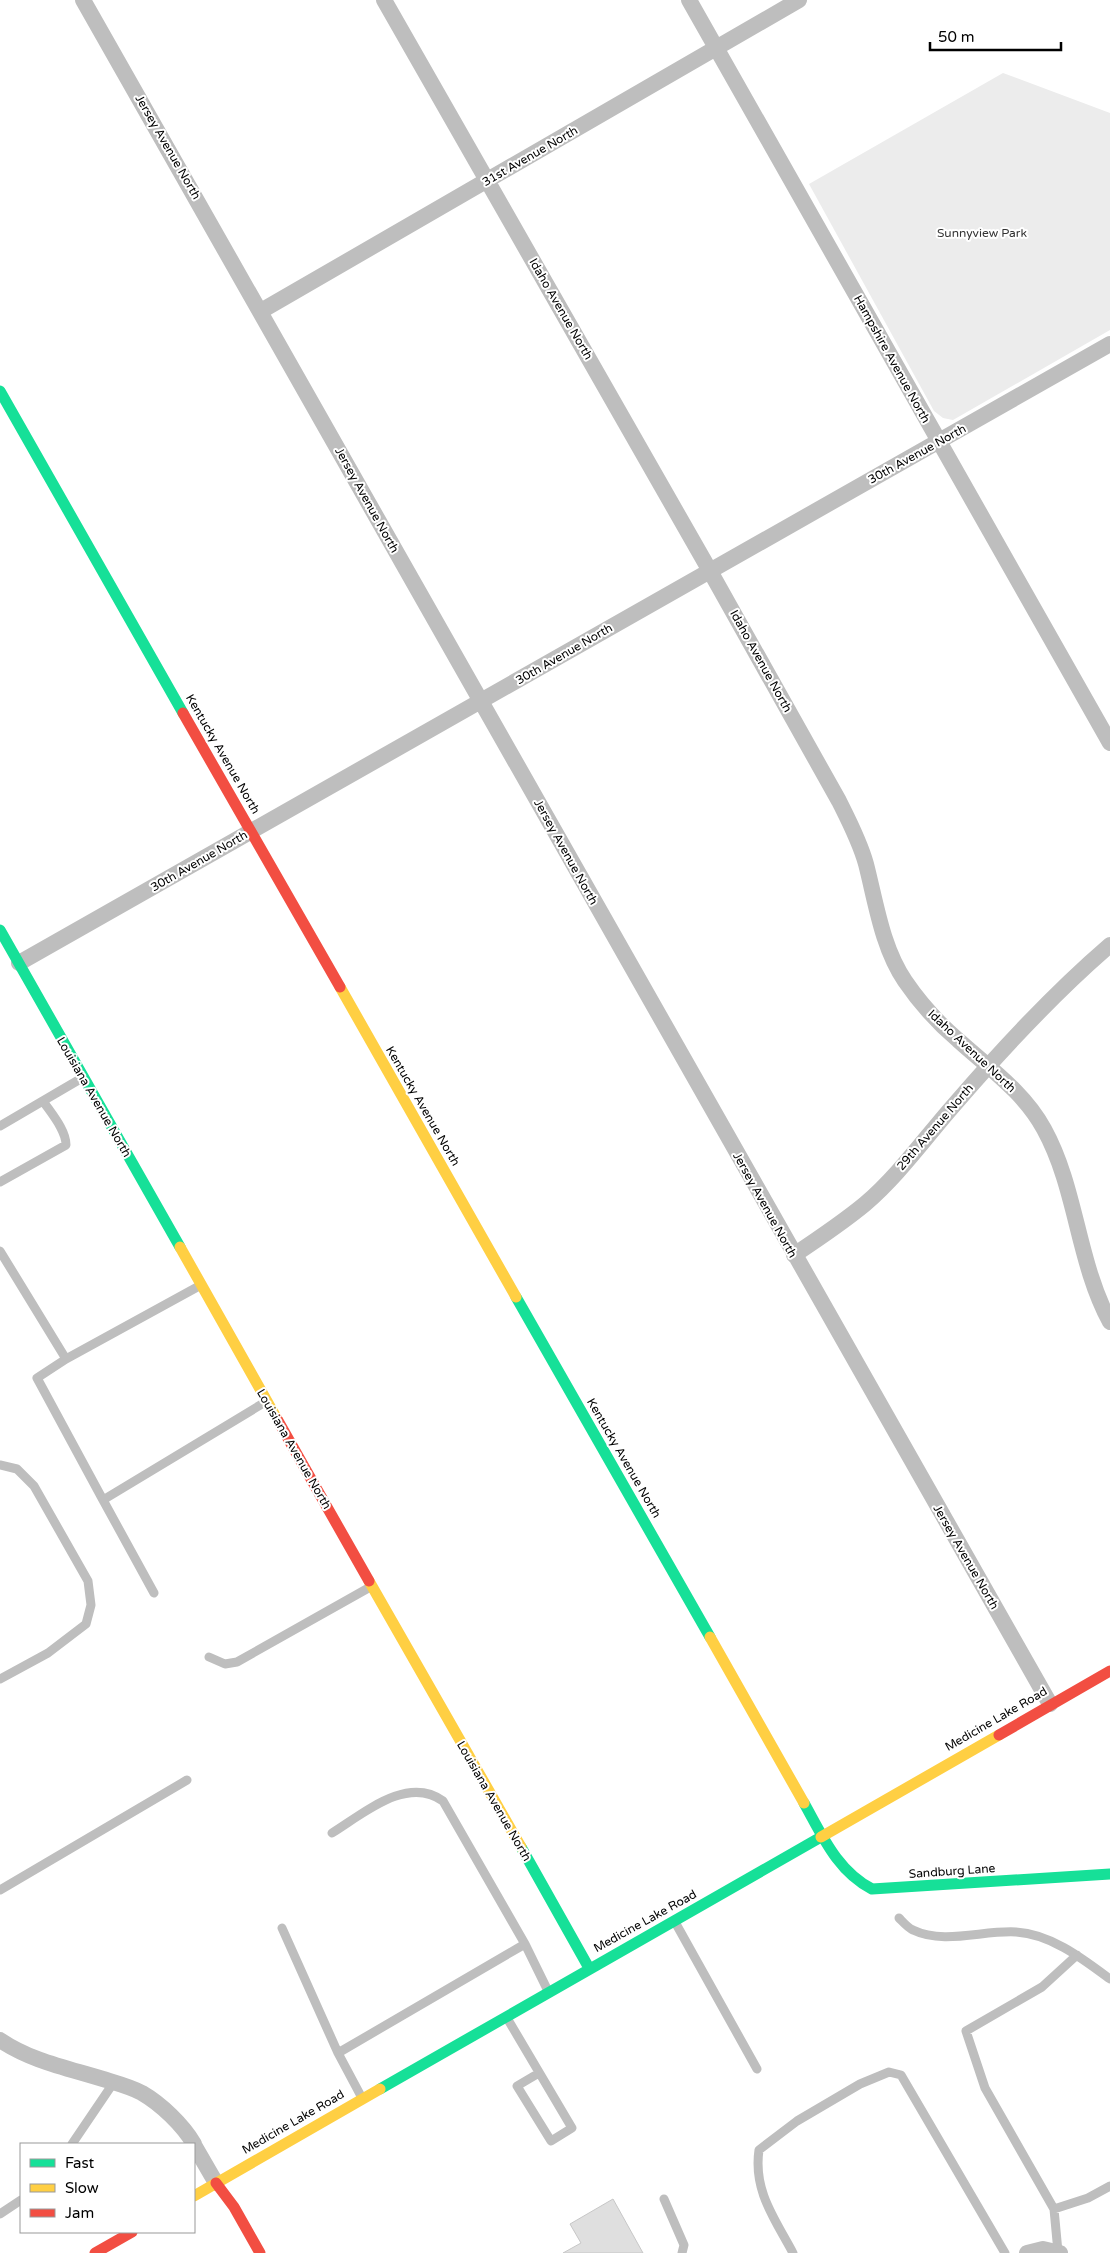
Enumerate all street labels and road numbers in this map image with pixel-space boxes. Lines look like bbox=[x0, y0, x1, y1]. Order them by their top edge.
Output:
street label: Jersey Avenue North bbox=[132, 92, 204, 202]
street label: 31st Avenue North bbox=[480, 123, 580, 189]
street label: Idaho Avenue North bbox=[526, 256, 596, 362]
street label: Hampshire Avenue North bbox=[851, 293, 933, 425]
street label: 30th Avenue North bbox=[866, 421, 968, 487]
street label: Jersey Avenue North bbox=[332, 445, 402, 555]
street label: Idaho Avenue North bbox=[727, 607, 795, 715]
street label: 30th Avenue North bbox=[513, 621, 615, 687]
street label: Kentucky Avenue North bbox=[183, 692, 263, 816]
street label: Jersey Avenue North bbox=[531, 797, 601, 907]
street label: 30th Avenue North bbox=[148, 828, 250, 894]
street label: Idaho Avenue North bbox=[925, 1007, 1019, 1095]
street label: Louisiana Avenue North bbox=[54, 1034, 134, 1160]
street label: Kentucky Avenue North bbox=[383, 1044, 463, 1168]
street label: 29th Avenue North bbox=[894, 1081, 976, 1173]
street label: Jersey Avenue North bbox=[730, 1150, 800, 1260]
street label: Louisiana Avenue North bbox=[254, 1386, 334, 1512]
street label: Kentucky Avenue North bbox=[584, 1396, 664, 1520]
street label: Jersey Avenue North bbox=[930, 1502, 1002, 1612]
street label: Medicine Lake Road bbox=[942, 1684, 1050, 1754]
street label: Louisiana Avenue North bbox=[454, 1738, 534, 1864]
street label: Sandburg Lane bbox=[908, 1861, 996, 1881]
street label: Medicine Lake Road bbox=[591, 1887, 699, 1955]
street label: Medicine Lake Road bbox=[239, 2087, 347, 2157]

